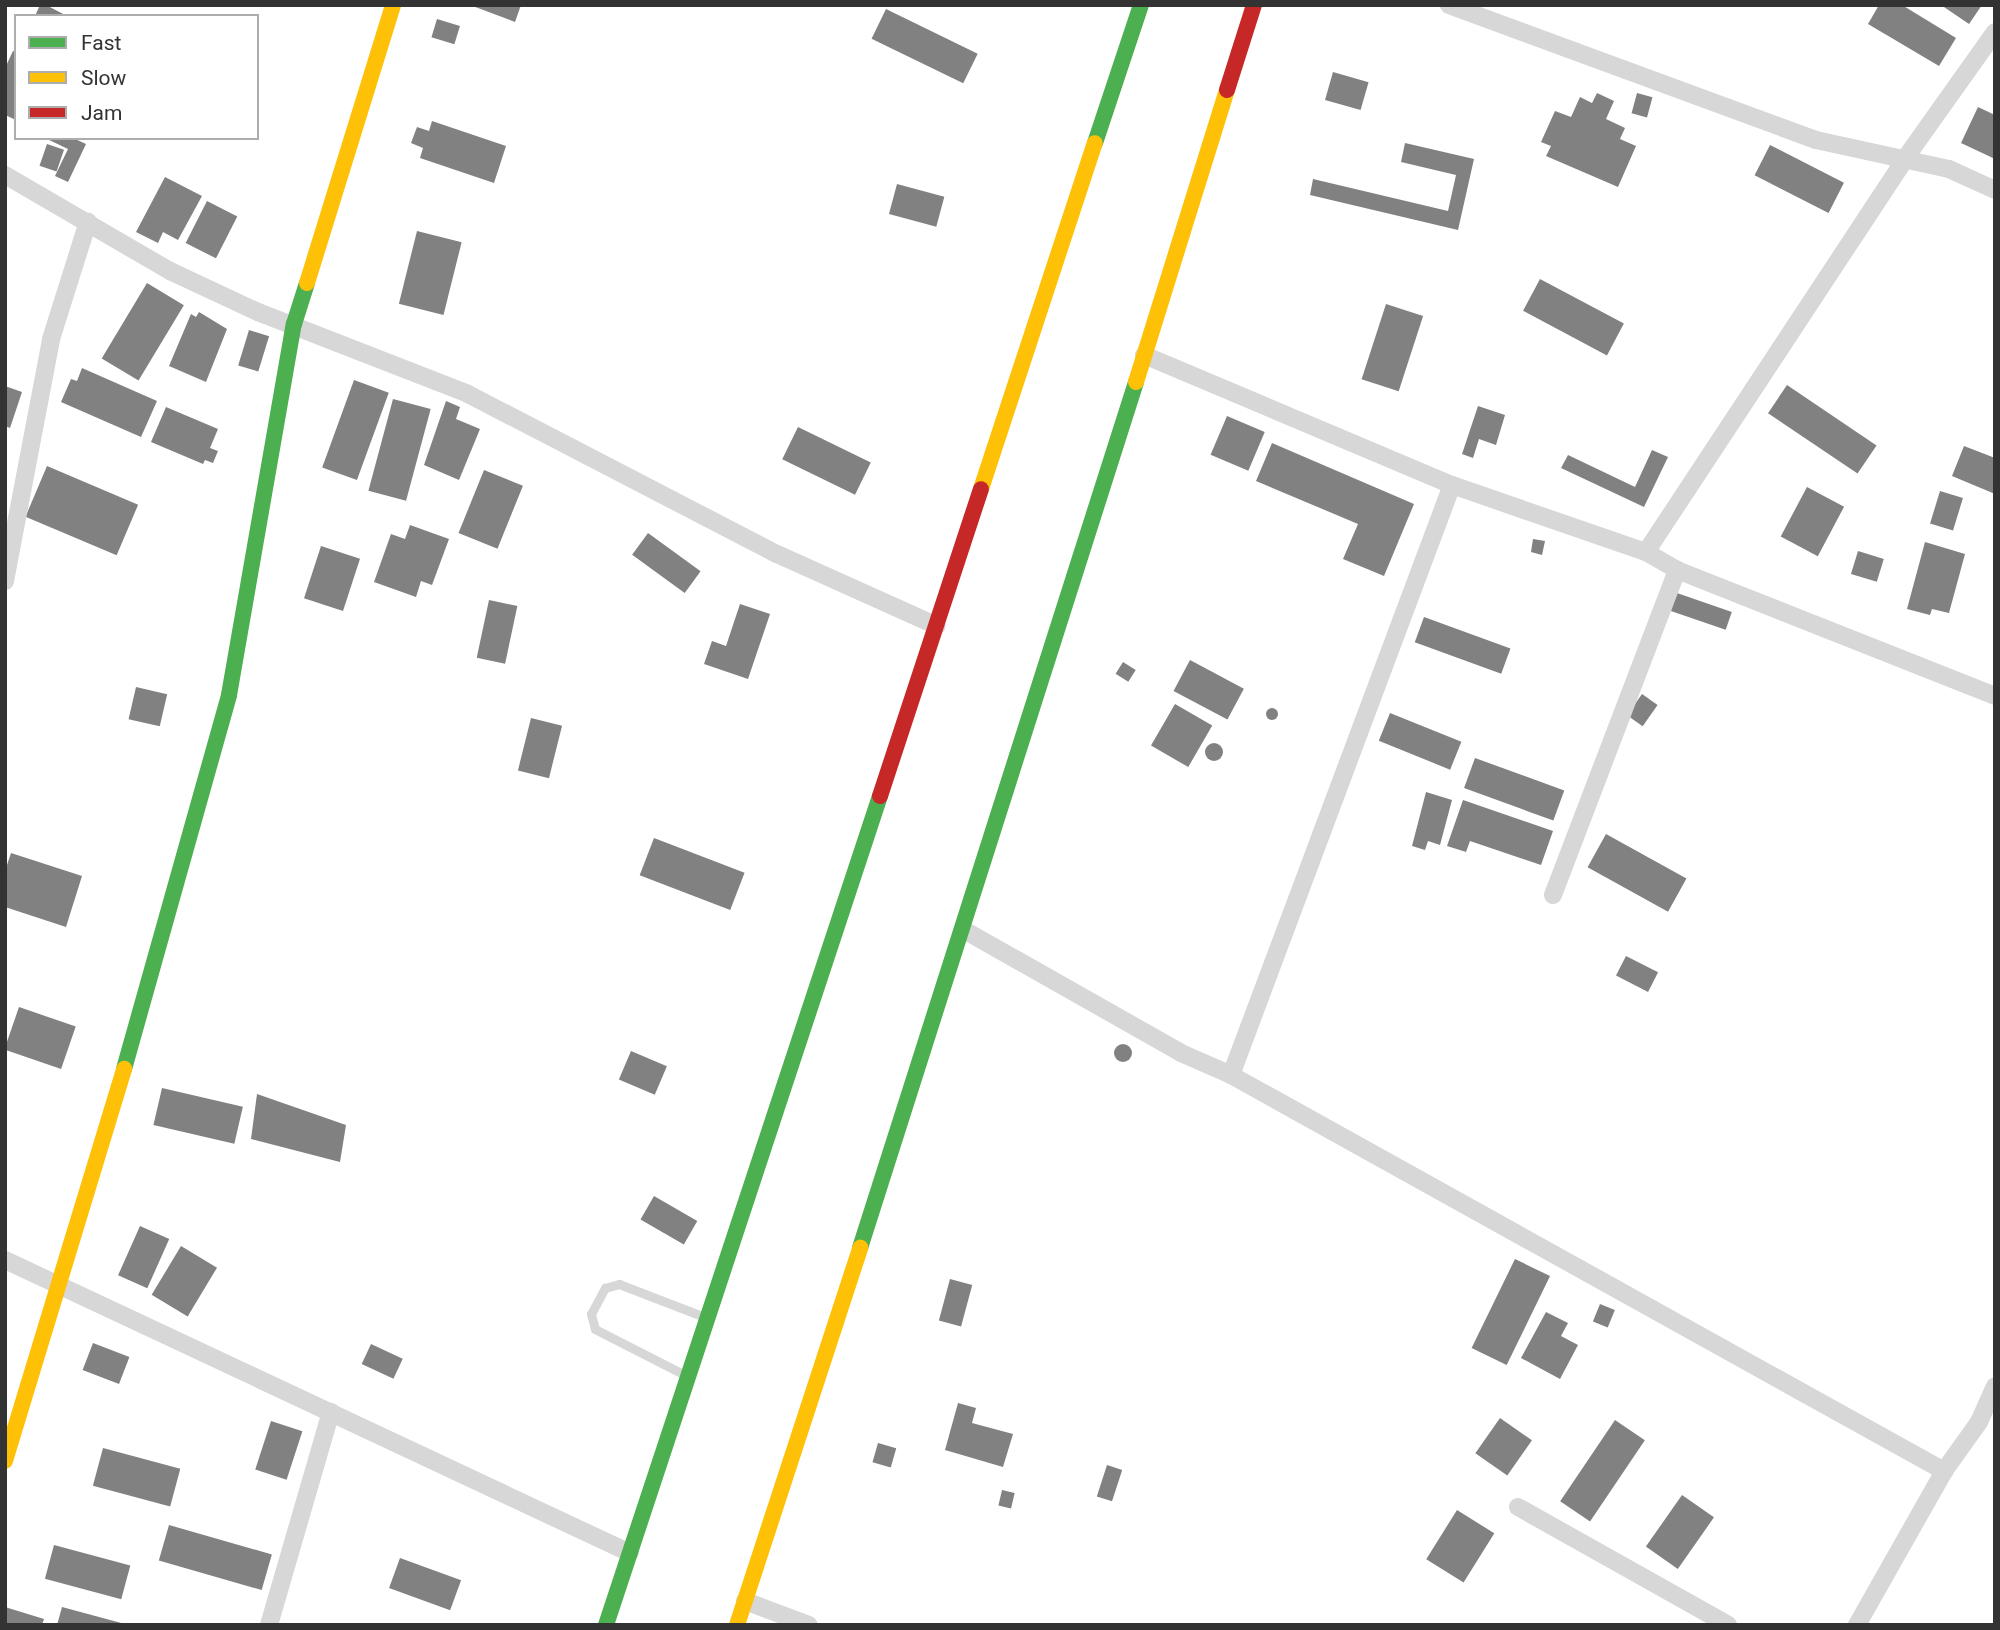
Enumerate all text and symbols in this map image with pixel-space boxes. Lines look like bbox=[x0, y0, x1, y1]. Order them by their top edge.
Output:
legend bbox=[14, 14, 259, 140]
text: Fast bbox=[81, 31, 121, 55]
text: Slow bbox=[81, 66, 126, 90]
text: Jam bbox=[81, 101, 122, 125]

